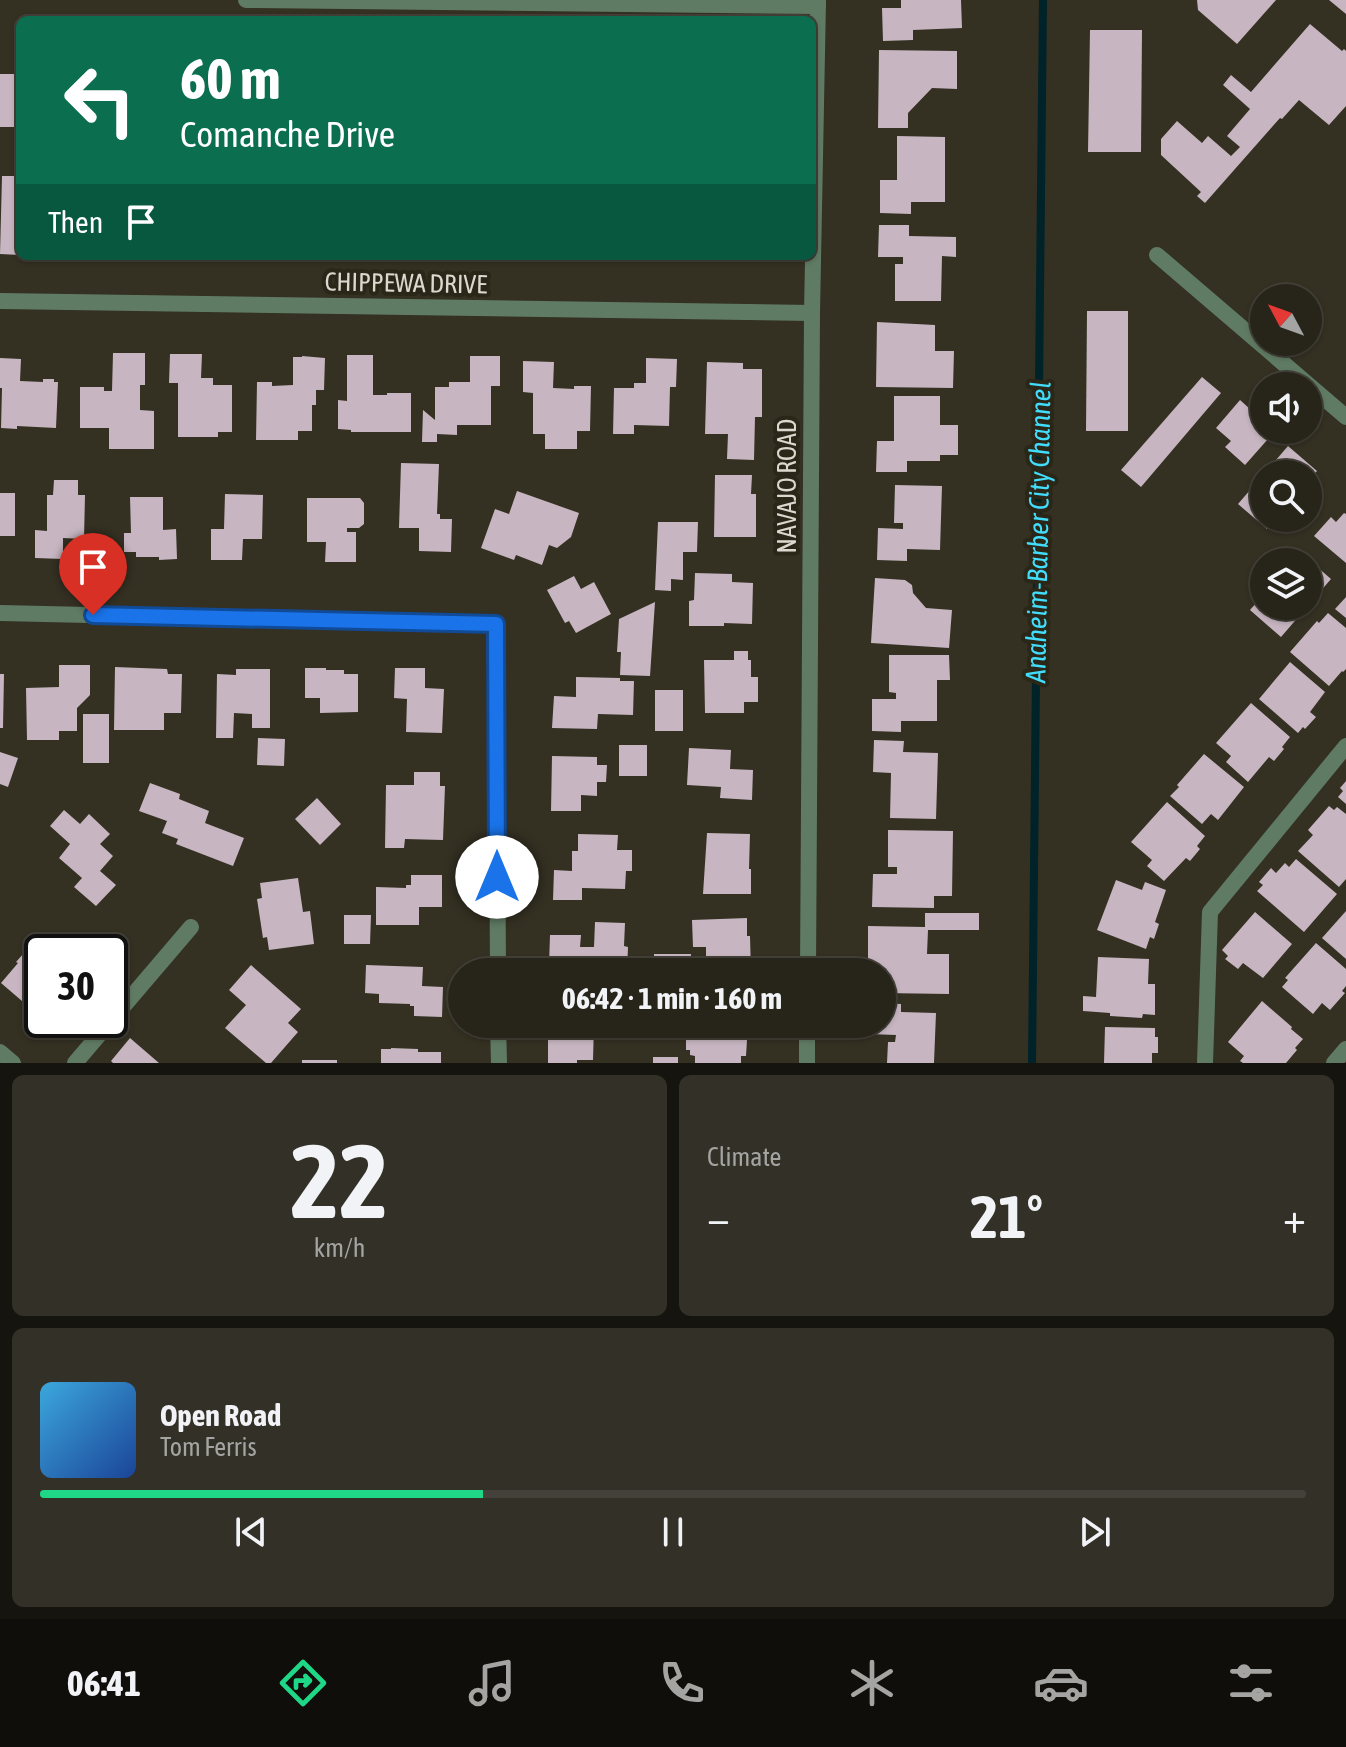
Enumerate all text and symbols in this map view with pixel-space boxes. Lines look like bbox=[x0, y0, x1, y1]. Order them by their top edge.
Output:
text: 60 m bbox=[180, 47, 281, 111]
icon: left bbox=[48, 48, 152, 152]
text: Comanche Drive bbox=[180, 113, 395, 155]
icon: arrive bbox=[119, 200, 163, 244]
text: Then bbox=[48, 205, 103, 239]
street label: CHIPPEWA DRIVE bbox=[324, 267, 488, 299]
north arrow bbox=[1250, 284, 1322, 356]
map controls bbox=[1250, 284, 1322, 620]
button: sound bbox=[1250, 372, 1322, 444]
water label: Anaheim-Barber City Channel bbox=[1019, 381, 1057, 684]
street label: NAVAJO ROAD bbox=[772, 419, 802, 553]
button: search bbox=[1250, 460, 1322, 532]
pin bbox=[59, 533, 127, 615]
icon: arrive bbox=[71, 545, 115, 589]
button: layers bbox=[1250, 548, 1322, 620]
position arrow bbox=[455, 835, 539, 919]
speed limit sign: 30 bbox=[24, 934, 128, 1038]
text: 06:42 · 1 min · 160 m bbox=[562, 981, 782, 1015]
text: 22 bbox=[291, 1121, 388, 1240]
text: Climate bbox=[707, 1142, 781, 1172]
text: 21° bbox=[970, 1182, 1043, 1251]
text: − bbox=[707, 1192, 730, 1242]
text: + bbox=[1283, 1192, 1306, 1242]
text: km/h bbox=[314, 1233, 365, 1263]
text: Open Road bbox=[160, 1398, 281, 1432]
text: Tom Ferris bbox=[160, 1432, 257, 1462]
icon: previous bbox=[229, 1510, 273, 1554]
icon: pause bbox=[651, 1510, 695, 1554]
icon: next bbox=[1073, 1510, 1117, 1554]
icon: directions bbox=[275, 1655, 331, 1711]
icon: music bbox=[464, 1655, 520, 1711]
icon: phone bbox=[654, 1655, 710, 1711]
icon: climate bbox=[844, 1655, 900, 1711]
icon: car bbox=[1033, 1655, 1089, 1711]
icon: filters bbox=[1223, 1655, 1279, 1711]
text: 06:41 bbox=[67, 1662, 141, 1704]

